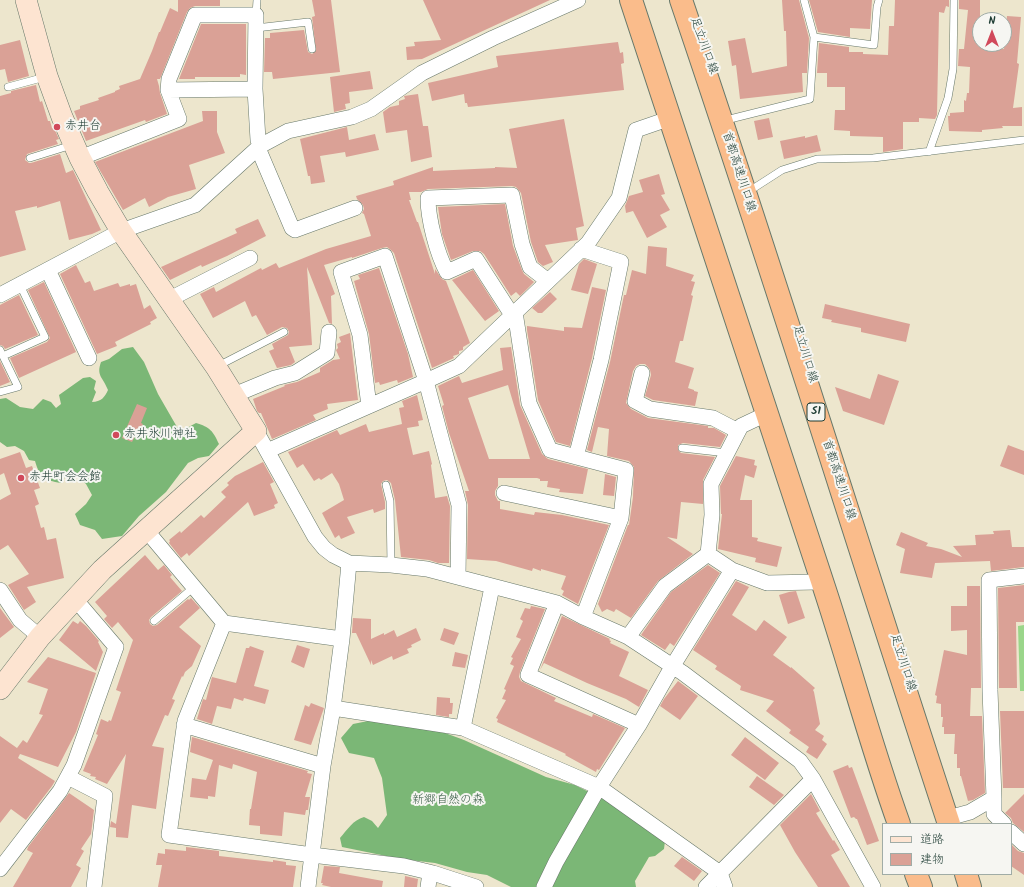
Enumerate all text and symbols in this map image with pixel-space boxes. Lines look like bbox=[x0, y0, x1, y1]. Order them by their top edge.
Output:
north arrow bbox=[972, 12, 1012, 52]
text: N bbox=[989, 12, 995, 30]
street label: 足立川口線 bbox=[686, 15, 720, 77]
place label: 赤井台 bbox=[65, 120, 101, 134]
marker: 赤井台 bbox=[52, 122, 62, 132]
street label: 首都高速川口線 bbox=[718, 130, 758, 214]
street label: 足立川口線 bbox=[788, 323, 820, 385]
road number: S1 bbox=[807, 403, 825, 421]
place label: 赤井氷川神社 bbox=[124, 428, 196, 442]
marker: 赤井氷川神社 bbox=[111, 430, 121, 440]
street label: 首都高速川口線 bbox=[818, 438, 858, 522]
place label: 赤井町会会館 bbox=[29, 471, 101, 485]
marker: 赤井町会会館 bbox=[16, 473, 26, 483]
street label: 足立川口線 bbox=[886, 632, 918, 694]
park label: 新郷自然の森 bbox=[412, 794, 484, 808]
legend bbox=[882, 823, 1012, 875]
text: 道路 bbox=[920, 830, 944, 849]
text: 建物 bbox=[920, 850, 944, 869]

